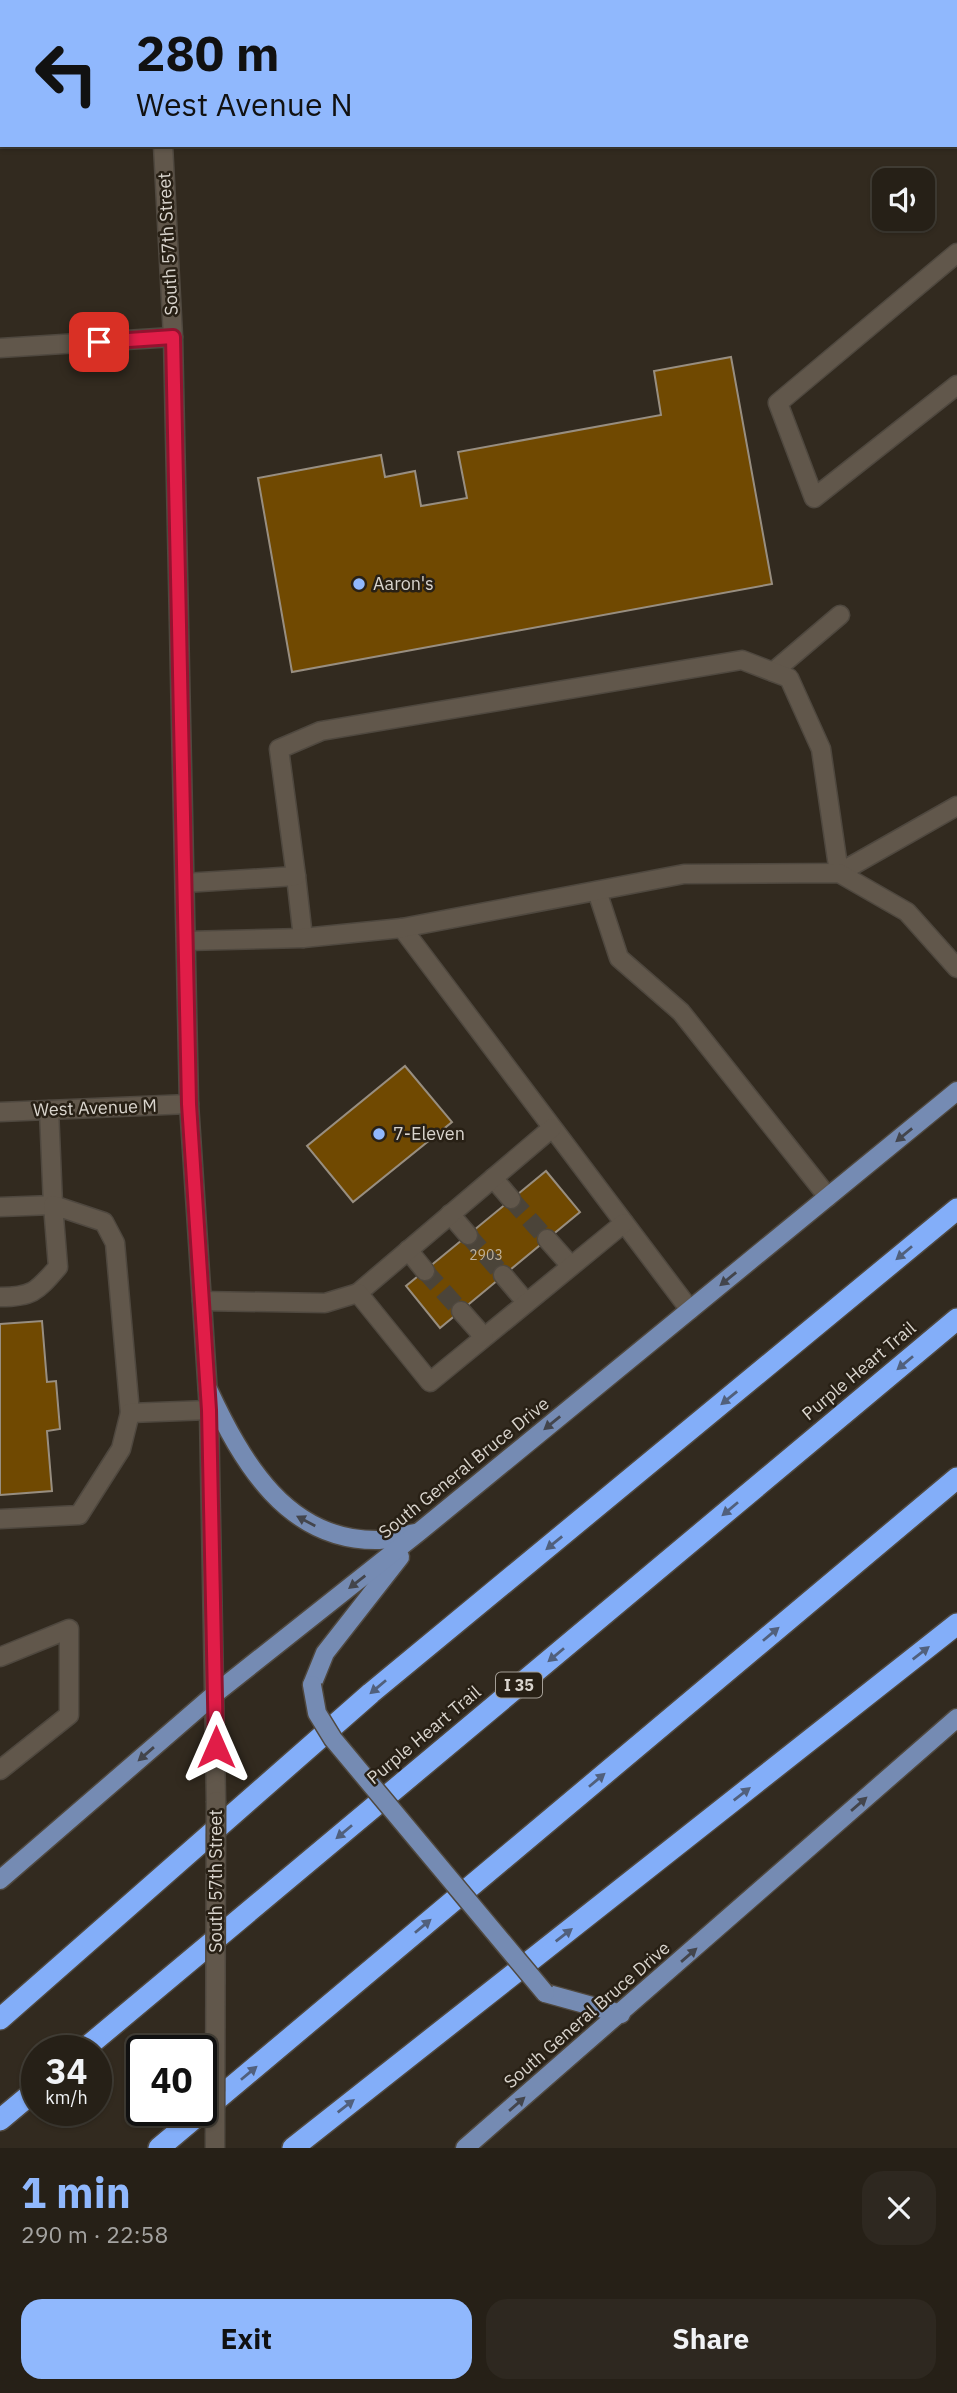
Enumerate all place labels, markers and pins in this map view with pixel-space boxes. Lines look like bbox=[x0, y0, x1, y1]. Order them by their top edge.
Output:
pin bbox=[69, 312, 129, 372]
place label: Aaron's bbox=[373, 572, 434, 595]
marker: Aaron's bbox=[351, 576, 367, 592]
place label: 7-Eleven bbox=[393, 1122, 465, 1145]
marker: 7-Eleven bbox=[371, 1126, 387, 1142]

